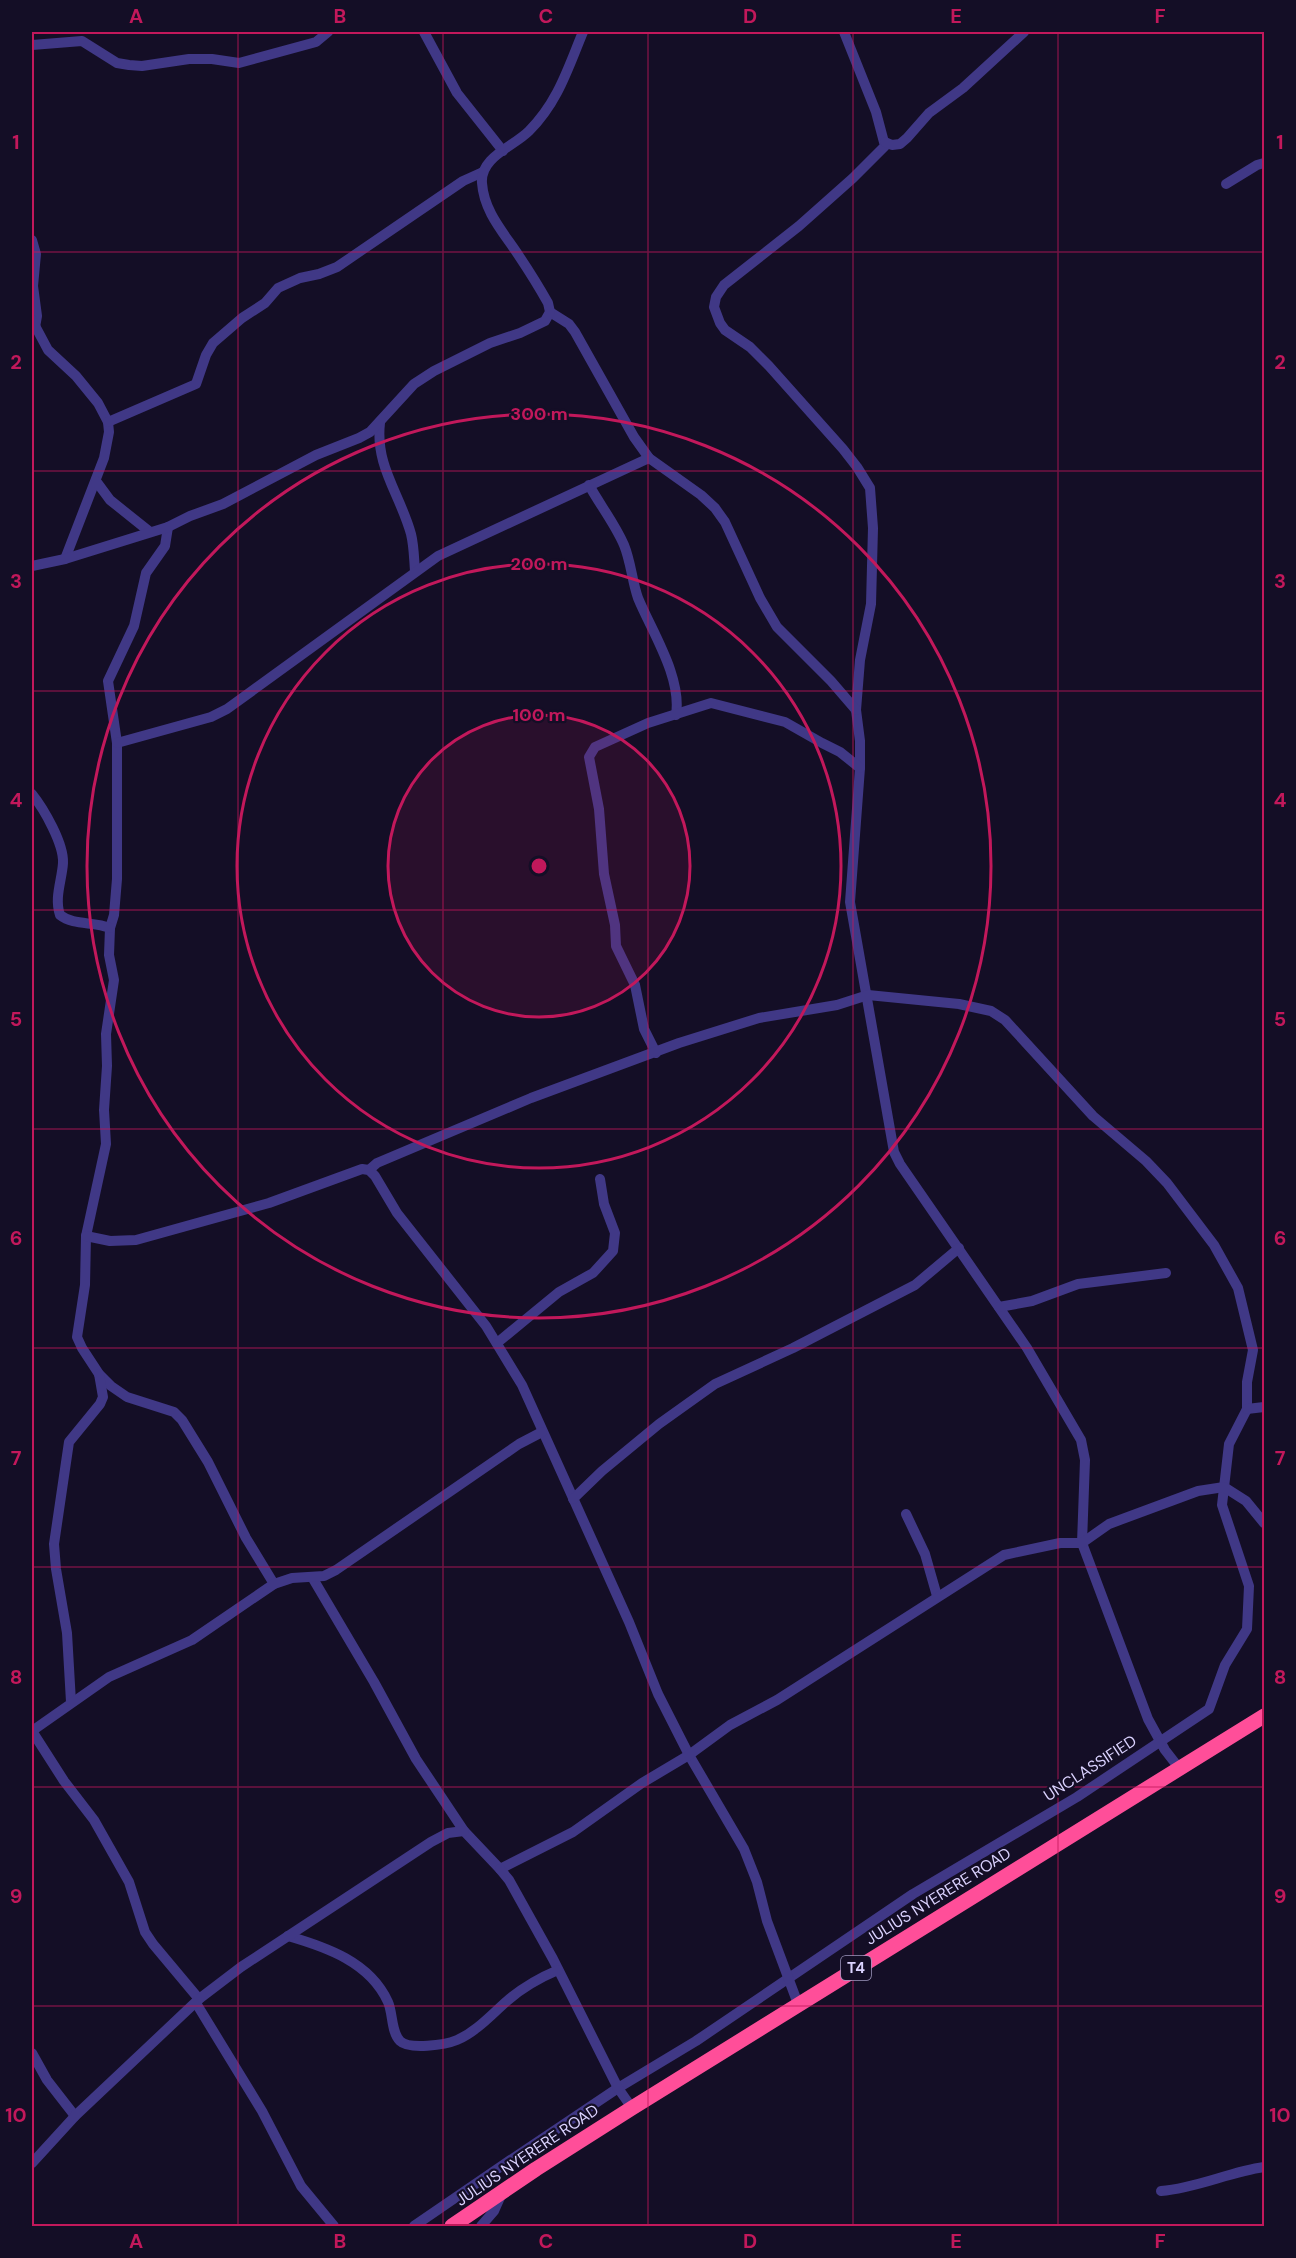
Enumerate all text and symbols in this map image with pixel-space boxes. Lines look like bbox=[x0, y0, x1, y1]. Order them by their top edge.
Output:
text: A bbox=[129, 3, 143, 29]
text: B bbox=[334, 3, 346, 29]
text: C bbox=[539, 3, 553, 29]
text: D bbox=[743, 3, 757, 29]
text: E bbox=[950, 3, 962, 29]
text: F bbox=[1154, 3, 1166, 29]
text: 1 bbox=[12, 129, 20, 155]
text: 1 bbox=[1276, 129, 1284, 155]
text: 2 bbox=[10, 349, 22, 375]
text: 2 bbox=[1274, 349, 1286, 375]
text: 300 m bbox=[510, 402, 568, 426]
text: 200 m bbox=[511, 552, 567, 576]
text: 3 bbox=[10, 568, 22, 594]
text: 3 bbox=[1274, 568, 1286, 594]
text: 100 m bbox=[512, 703, 566, 727]
text: 4 bbox=[10, 787, 23, 813]
text: 4 bbox=[1274, 787, 1287, 813]
centre of rings bbox=[529, 856, 549, 876]
text: 5 bbox=[10, 1006, 22, 1032]
text: 5 bbox=[1274, 1006, 1286, 1032]
text: 6 bbox=[10, 1225, 22, 1251]
text: 6 bbox=[1274, 1225, 1286, 1251]
text: 7 bbox=[11, 1445, 22, 1471]
text: 7 bbox=[1275, 1445, 1286, 1471]
text: 8 bbox=[10, 1664, 22, 1690]
text: 8 bbox=[1274, 1664, 1286, 1690]
street label: UNCLASSIFIED bbox=[1040, 1730, 1140, 1806]
street label: JULIUS NYERERE ROAD bbox=[861, 1843, 1015, 1949]
text: 9 bbox=[10, 1883, 22, 1909]
text: 9 bbox=[1274, 1883, 1286, 1909]
road number: T4 bbox=[841, 1956, 871, 1980]
street label: JULIUS NYERERE ROAD bbox=[451, 2099, 603, 2211]
text: 10 bbox=[5, 2102, 27, 2128]
text: 10 bbox=[1269, 2102, 1291, 2128]
text: A bbox=[129, 2228, 143, 2254]
text: B bbox=[334, 2228, 346, 2254]
text: C bbox=[539, 2228, 553, 2254]
text: D bbox=[743, 2228, 757, 2254]
text: E bbox=[950, 2228, 962, 2254]
text: F bbox=[1154, 2228, 1166, 2254]

